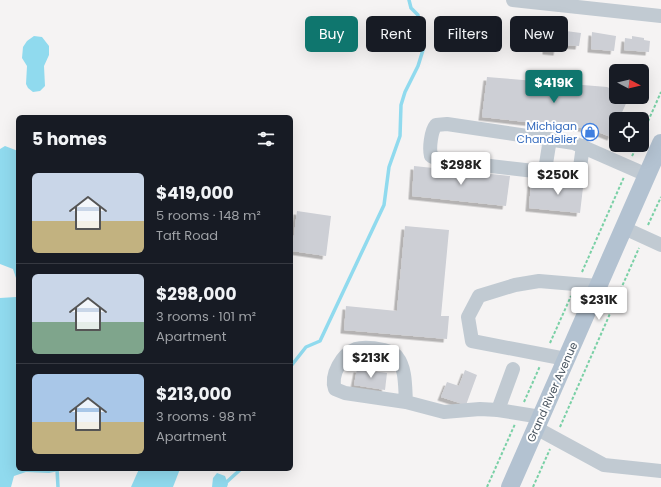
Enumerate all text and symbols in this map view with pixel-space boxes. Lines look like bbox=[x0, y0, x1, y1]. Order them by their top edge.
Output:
chip: Buy bbox=[305, 16, 358, 52]
chip: Rent bbox=[366, 16, 426, 52]
chip: Filters bbox=[434, 16, 502, 52]
chip: New bbox=[510, 16, 568, 52]
north arrow bbox=[609, 64, 649, 104]
map controls bbox=[609, 64, 649, 152]
pin: $419K bbox=[526, 70, 582, 104]
text: $419K bbox=[534, 73, 574, 92]
button: locate bbox=[609, 112, 649, 152]
place label: Michigan Chandelier bbox=[516, 118, 577, 147]
shop icon: Michigan Chandelier bbox=[580, 122, 600, 142]
text: 5 homes bbox=[32, 127, 107, 151]
icon: filters bbox=[255, 128, 277, 150]
pin: $298K bbox=[433, 152, 489, 186]
text: $298K bbox=[440, 155, 482, 174]
pin: $250K bbox=[530, 162, 586, 196]
text: $250K bbox=[537, 165, 579, 184]
text: $419,000 bbox=[156, 181, 234, 205]
icon: home bbox=[64, 189, 112, 237]
text: 5 rooms · 148 m² bbox=[156, 206, 261, 225]
text: Taft Road bbox=[156, 226, 218, 245]
text: $298,000 bbox=[156, 282, 237, 306]
pin: $231K bbox=[571, 287, 627, 321]
icon: home bbox=[64, 290, 112, 338]
text: $231K bbox=[580, 290, 618, 309]
text: 3 rooms · 101 m² bbox=[156, 307, 256, 326]
text: Apartment bbox=[156, 327, 226, 346]
street label: Grand River Avenue bbox=[523, 339, 581, 445]
pin: $213K bbox=[343, 345, 399, 379]
text: $213K bbox=[352, 348, 390, 367]
text: $213,000 bbox=[156, 382, 232, 406]
icon: home bbox=[64, 390, 112, 438]
text: 3 rooms · 98 m² bbox=[156, 407, 256, 426]
text: Apartment bbox=[156, 427, 226, 446]

